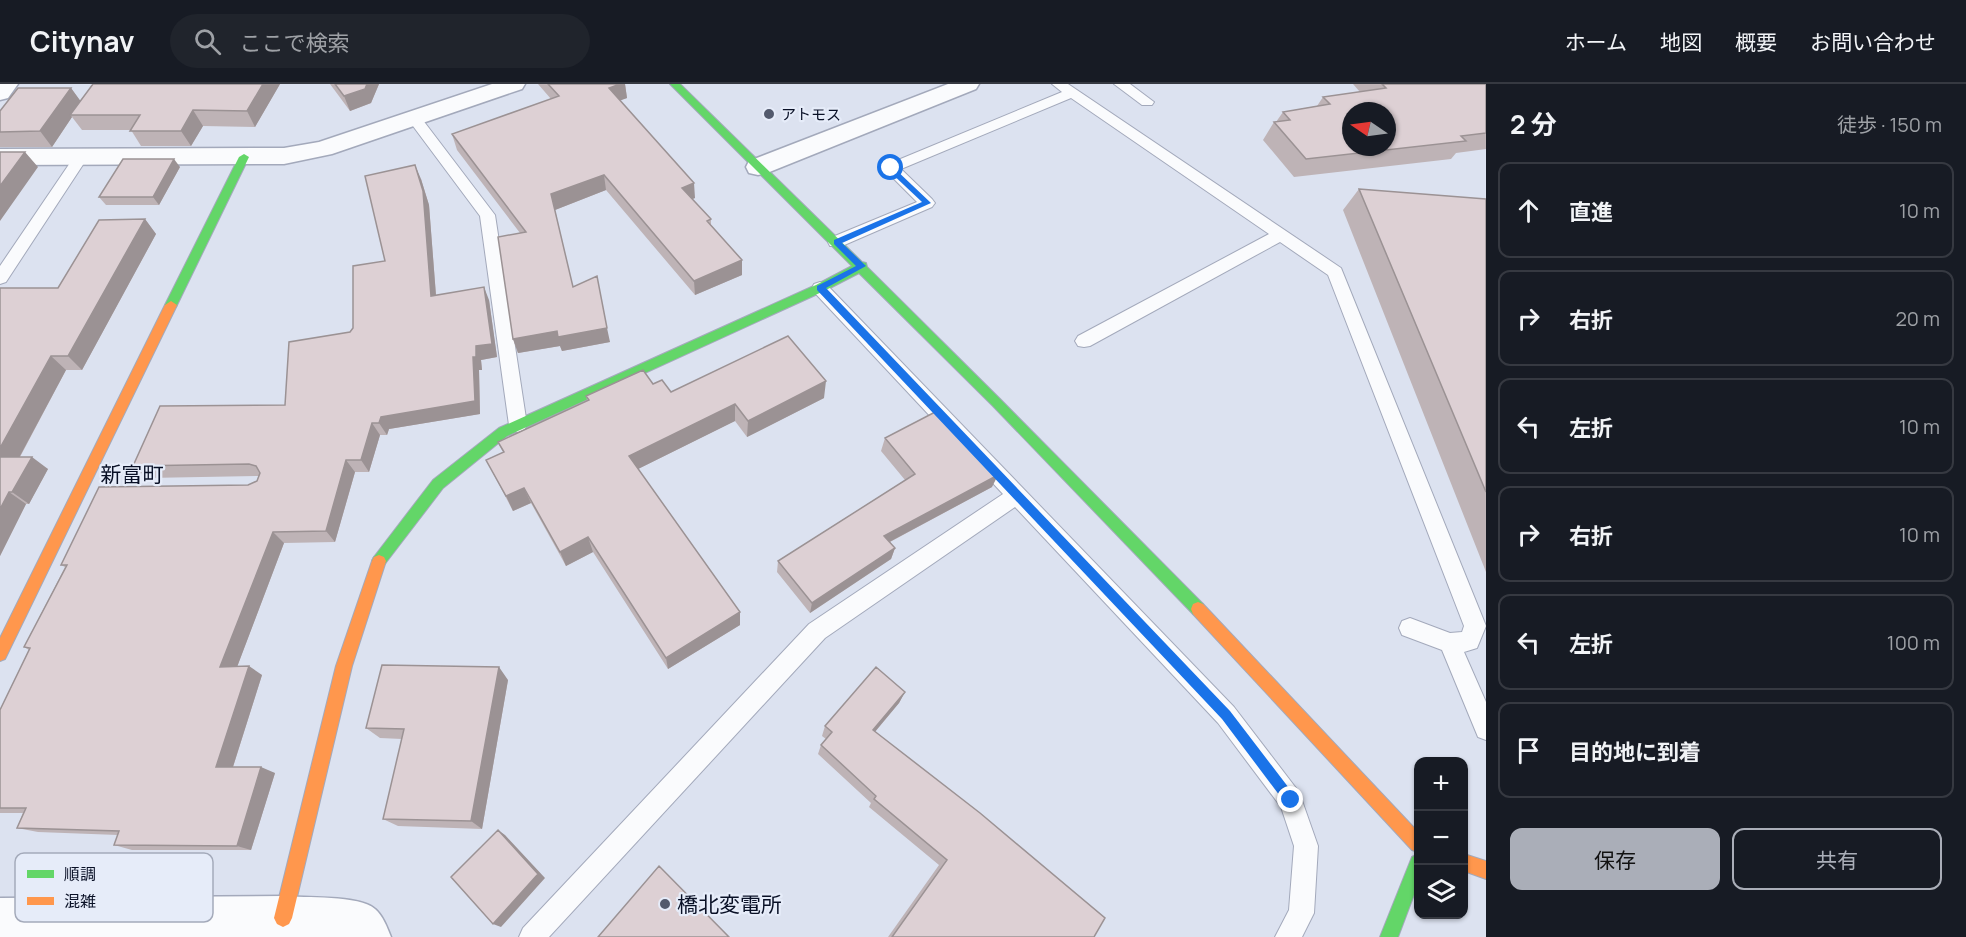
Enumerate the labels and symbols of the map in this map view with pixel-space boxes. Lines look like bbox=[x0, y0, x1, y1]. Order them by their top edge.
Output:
north arrow bbox=[1342, 102, 1396, 156]
place label: アトモス bbox=[781, 104, 841, 125]
marker: アトモス bbox=[762, 107, 776, 121]
route start bbox=[877, 154, 903, 180]
district label: 新富町 bbox=[101, 460, 164, 488]
route end bbox=[1277, 786, 1303, 812]
legend bbox=[15, 853, 213, 922]
text: 順調 bbox=[64, 863, 96, 885]
text: 混雑 bbox=[64, 890, 96, 912]
place label: 橋北変電所 bbox=[677, 890, 782, 918]
marker: 橋北変電所 bbox=[658, 897, 672, 911]

